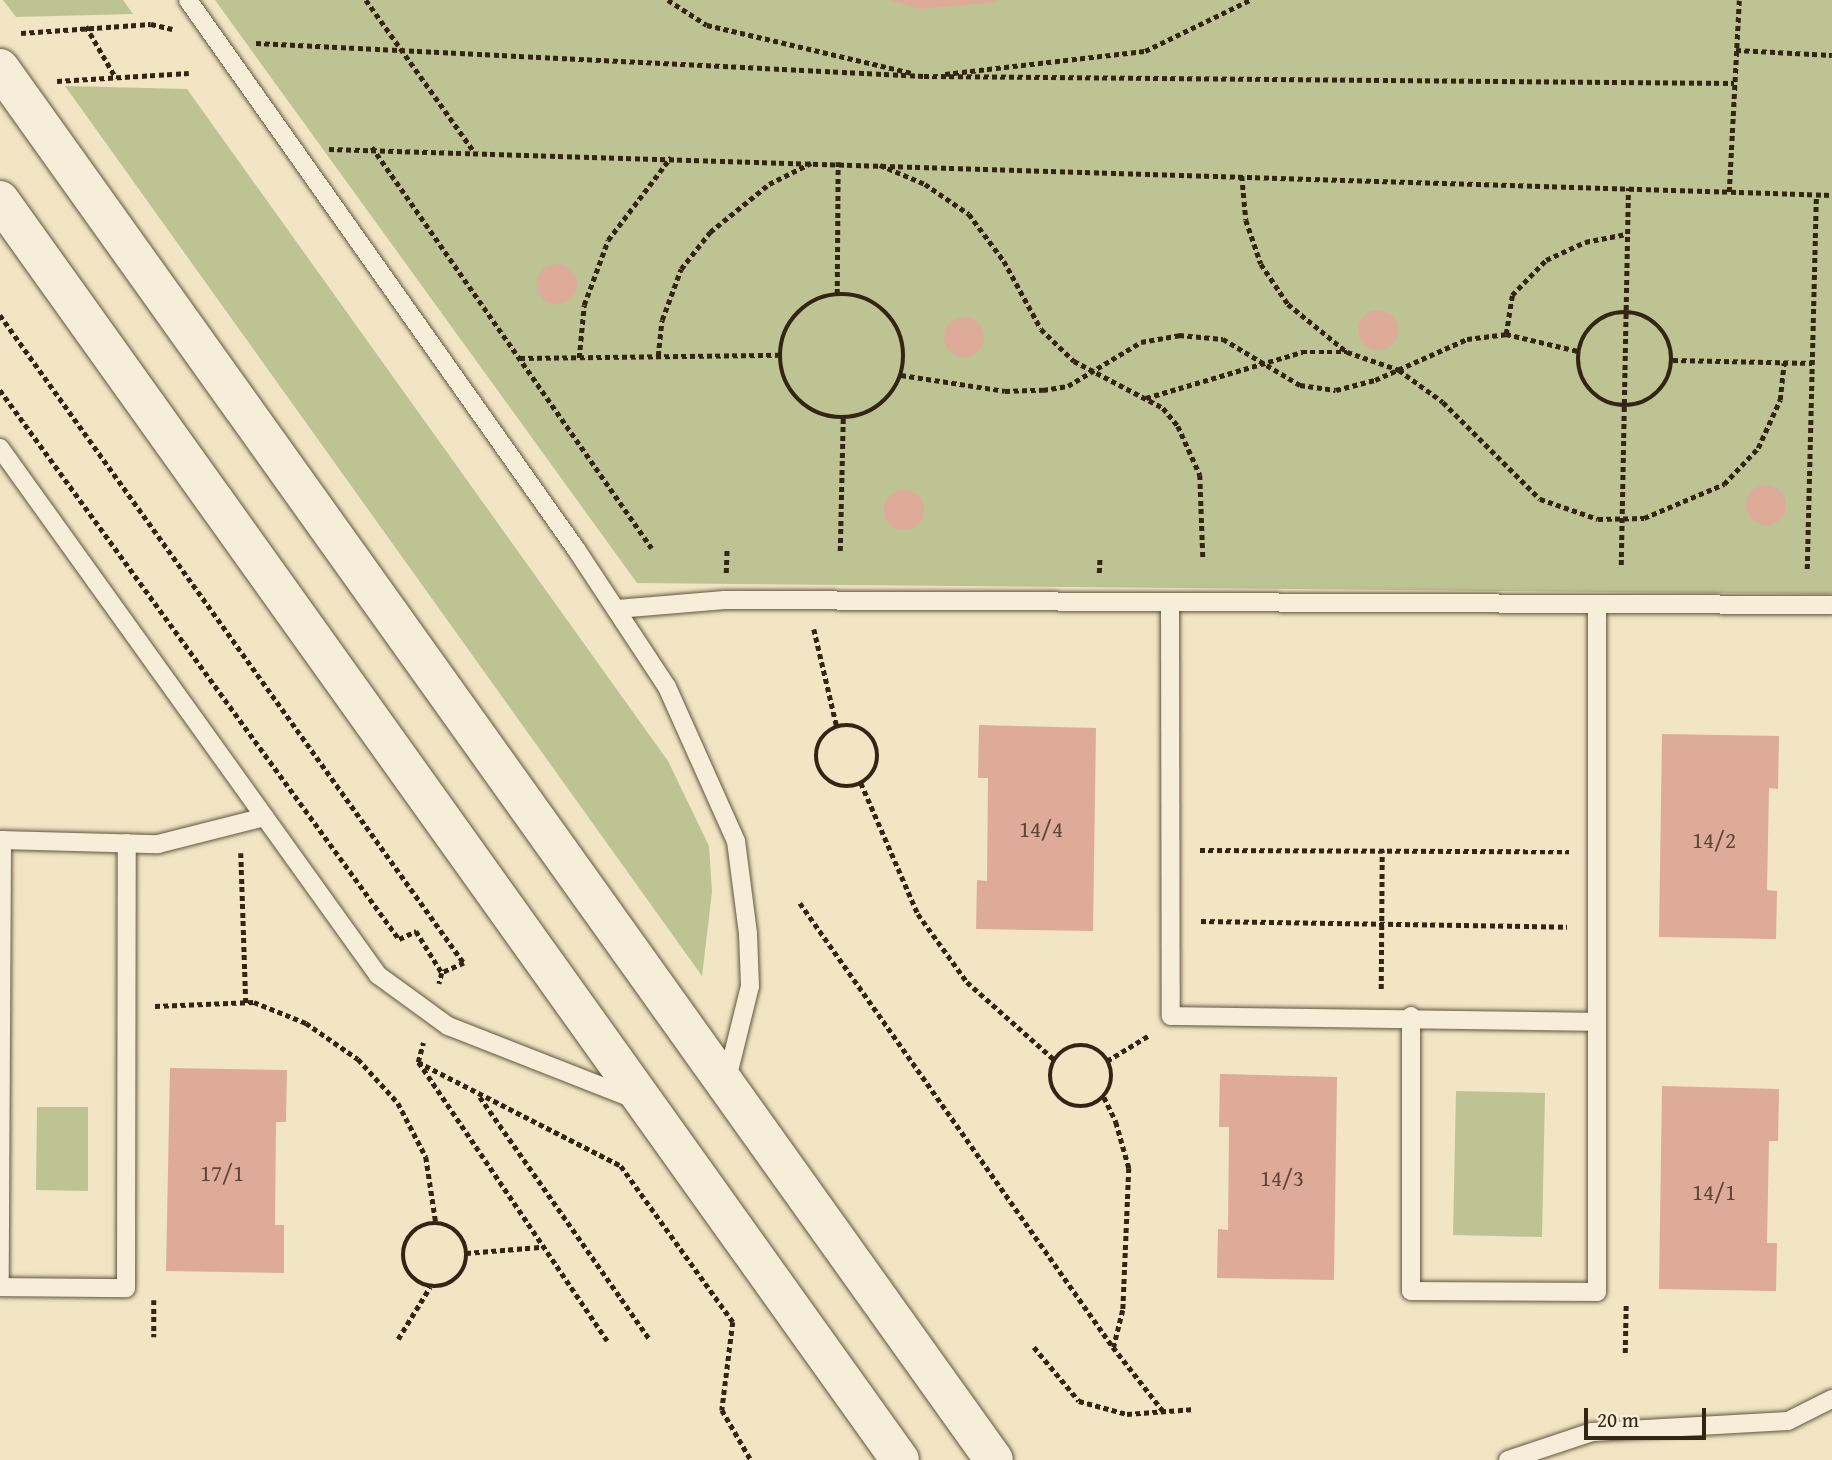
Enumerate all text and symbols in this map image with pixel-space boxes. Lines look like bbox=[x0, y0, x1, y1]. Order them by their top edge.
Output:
house number: 14/4 bbox=[1019, 815, 1063, 843]
house number: 14/2 bbox=[1692, 826, 1736, 854]
house number: 17/1 bbox=[200, 1159, 244, 1187]
house number: 14/3 bbox=[1260, 1164, 1304, 1192]
house number: 14/1 bbox=[1692, 1178, 1736, 1206]
scale bar bbox=[1587, 1394, 1710, 1438]
text: 20 m bbox=[1597, 1404, 1639, 1435]

